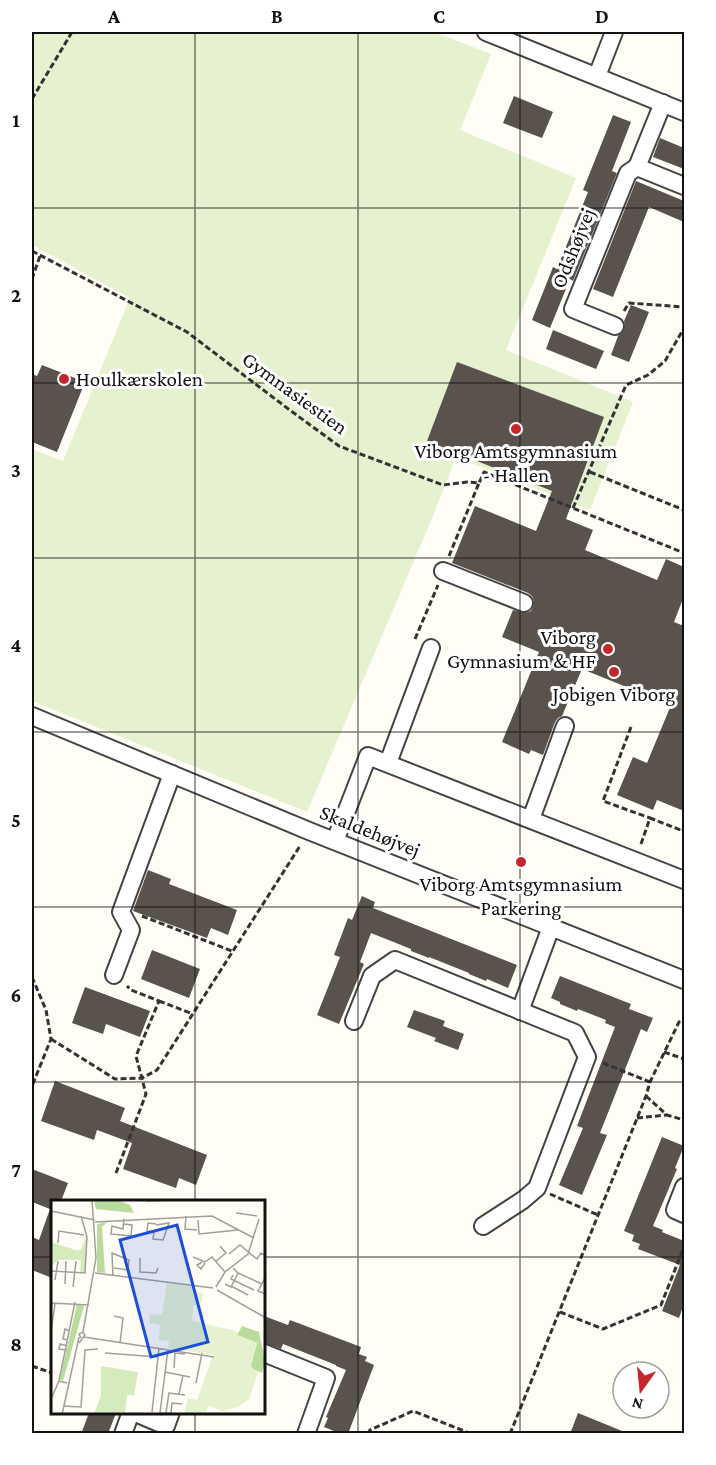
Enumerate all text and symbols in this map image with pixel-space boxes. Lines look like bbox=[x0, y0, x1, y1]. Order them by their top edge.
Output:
text: A bbox=[107, 5, 121, 27]
text: B bbox=[271, 5, 283, 27]
text: C bbox=[433, 5, 445, 27]
text: D bbox=[595, 5, 609, 27]
text: 1 bbox=[12, 109, 20, 131]
street label: Odshøjvej bbox=[546, 204, 600, 292]
text: 2 bbox=[11, 284, 21, 306]
street label: Gymnasiestien bbox=[237, 347, 353, 439]
place label: Houlkærskolen bbox=[76, 367, 203, 391]
marker: Houlkærskolen bbox=[57, 372, 71, 386]
marker: Viborg Amtsgymnasium - Hallen bbox=[509, 422, 523, 436]
place label: Viborg Amtsgymnasium - Hallen bbox=[415, 439, 618, 487]
text: 3 bbox=[11, 459, 21, 481]
place label: Viborg Gymnasium & HF bbox=[447, 625, 597, 673]
text: 4 bbox=[11, 634, 22, 656]
marker: Viborg Gymnasium & HF bbox=[601, 642, 615, 656]
marker: Jobigen Viborg bbox=[607, 665, 621, 679]
place label: Jobigen Viborg bbox=[550, 682, 676, 706]
street label: Skaldehøjvej bbox=[316, 800, 424, 862]
text: 5 bbox=[11, 809, 21, 831]
marker: Viborg Amtsgymnasium Parkering bbox=[514, 855, 528, 869]
place label: Viborg Amtsgymnasium Parkering bbox=[420, 872, 623, 920]
text: 6 bbox=[11, 984, 21, 1006]
text: 7 bbox=[11, 1159, 21, 1181]
inset map bbox=[51, 1200, 266, 1414]
text: 8 bbox=[10, 1333, 22, 1355]
north arrow bbox=[611, 1360, 671, 1420]
text: N bbox=[630, 1394, 645, 1414]

